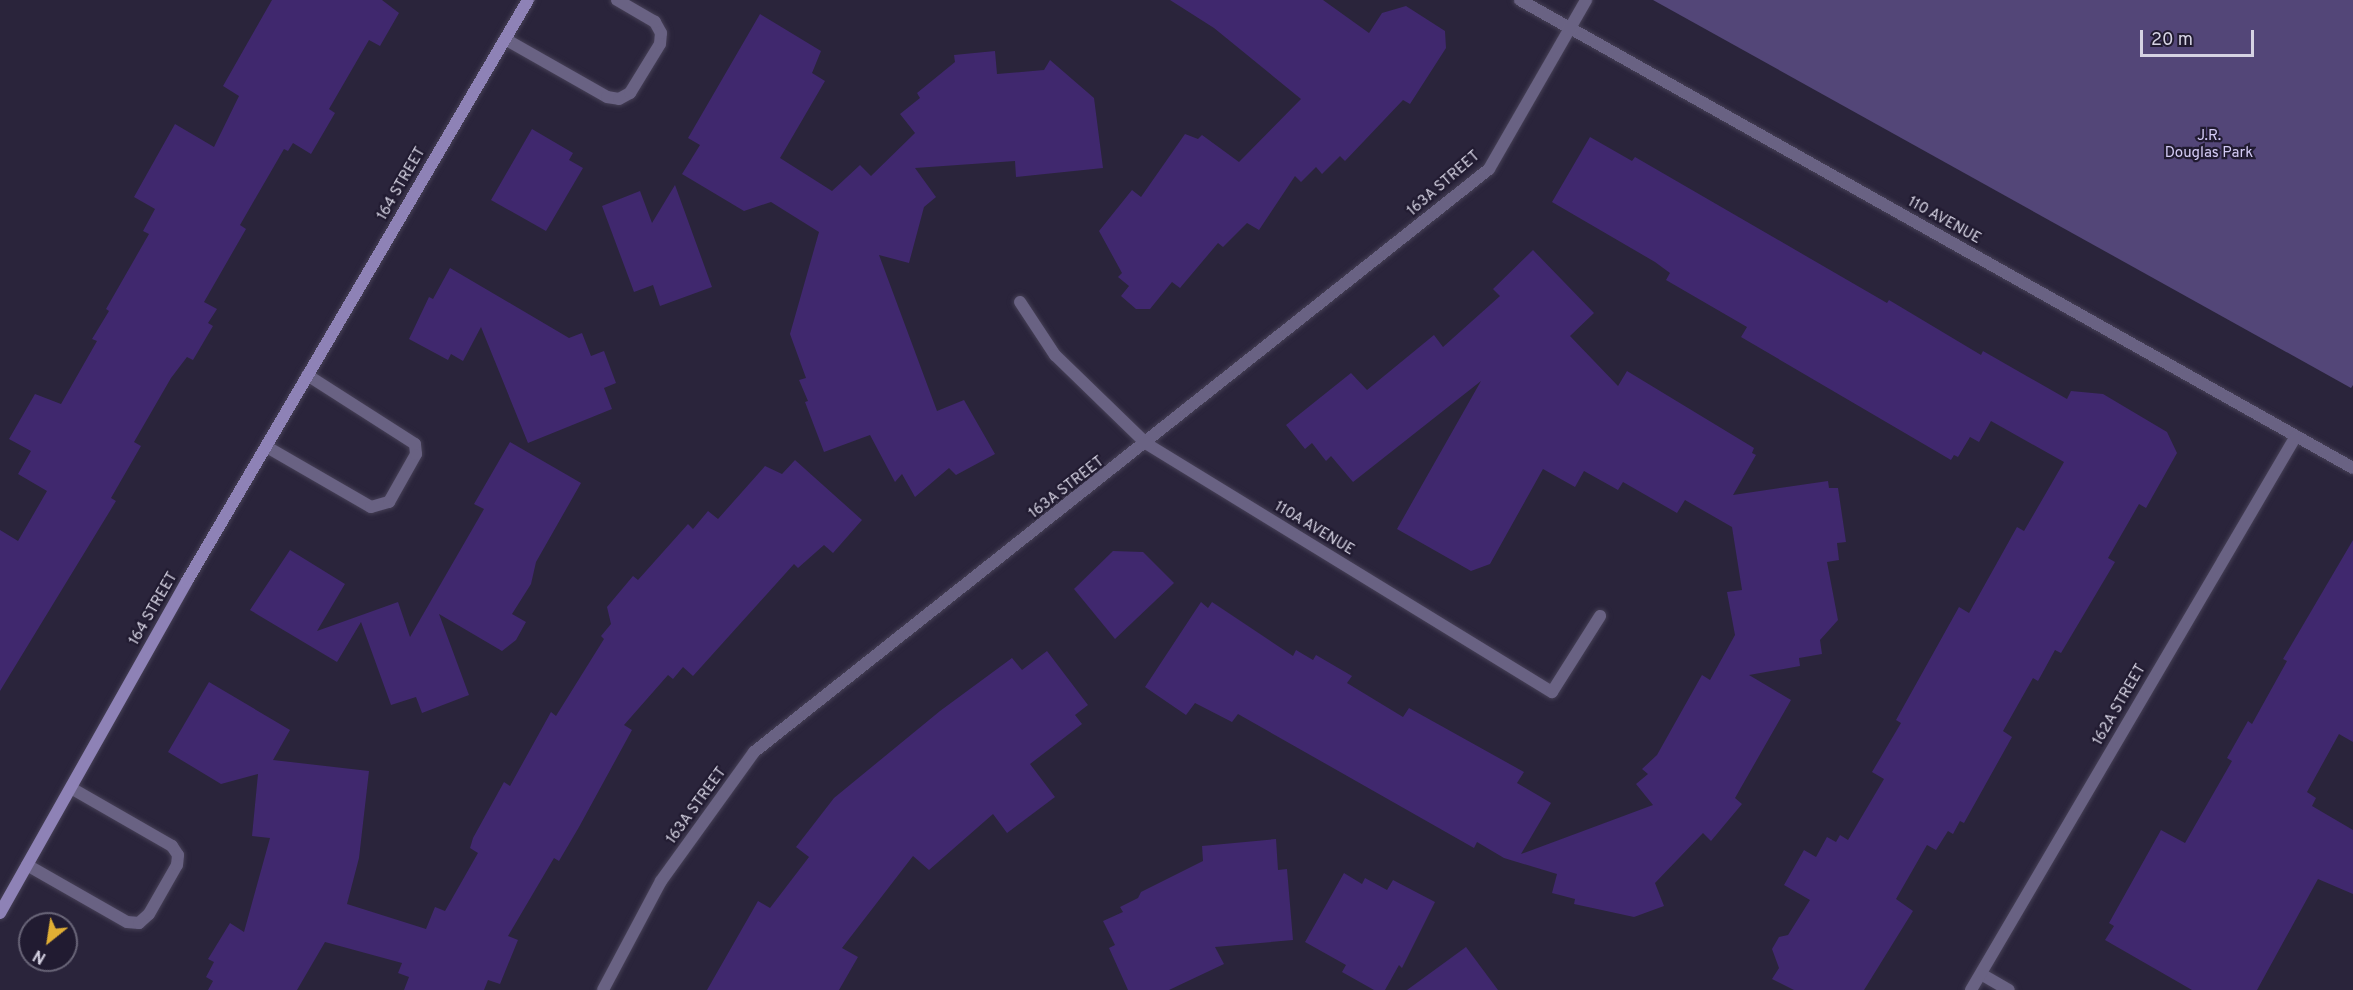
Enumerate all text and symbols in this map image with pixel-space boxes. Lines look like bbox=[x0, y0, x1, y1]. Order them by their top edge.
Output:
scale bar bbox=[2143, 18, 2257, 56]
text: 20 m bbox=[2151, 29, 2193, 52]
park label: J.R. Douglas Park bbox=[2165, 127, 2253, 162]
street label: 164 STREET bbox=[374, 144, 430, 224]
street label: 163A STREET bbox=[1404, 147, 1484, 221]
street label: 110 AVENUE bbox=[1904, 193, 1984, 249]
street label: 163A STREET bbox=[1026, 453, 1108, 523]
street label: 110A AVENUE bbox=[1270, 498, 1358, 560]
street label: 164 STREET bbox=[126, 569, 182, 649]
street label: 162A STREET bbox=[2089, 661, 2151, 749]
street label: 163A STREET bbox=[663, 764, 731, 848]
north arrow bbox=[18, 912, 78, 972]
text: N bbox=[30, 944, 50, 967]

